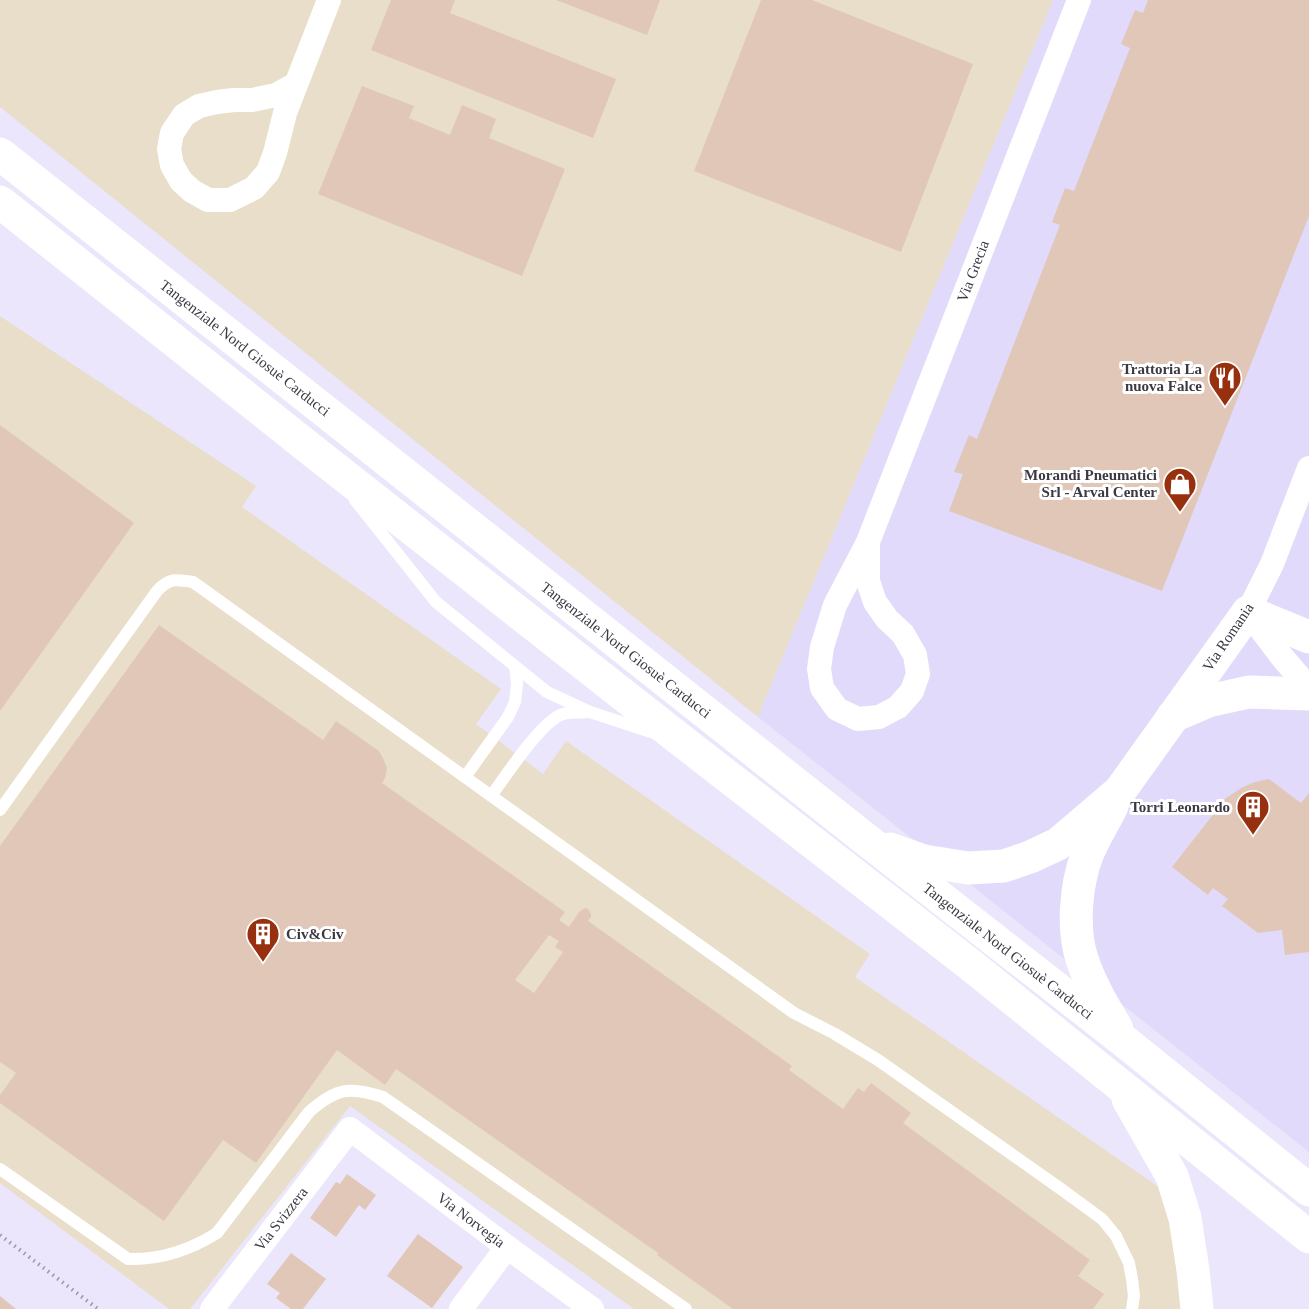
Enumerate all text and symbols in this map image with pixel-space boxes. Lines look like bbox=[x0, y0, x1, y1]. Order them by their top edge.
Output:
street label: Via Grecia bbox=[954, 238, 992, 304]
street label: Tangenziale Nord Giosuè Carducci bbox=[157, 277, 333, 419]
restaurant icon: Trattoria La nuova Falce bbox=[1207, 360, 1243, 407]
place label: Trattoria La nuova Falce bbox=[1122, 361, 1202, 394]
shop icon: Morandi Pneumatici Srl - Arval Center bbox=[1162, 466, 1198, 513]
place label: Morandi Pneumatici Srl - Arval Center bbox=[1024, 467, 1157, 500]
street label: Tangenziale Nord Giosuè Carducci bbox=[538, 579, 714, 721]
street label: Via Romania bbox=[1199, 600, 1257, 674]
building icon: Torri Leonardo bbox=[1235, 789, 1271, 836]
place label: Torri Leonardo bbox=[1130, 799, 1230, 815]
street label: Tangenziale Nord Giosuè Carducci bbox=[920, 880, 1096, 1022]
building icon: Civ&Civ bbox=[245, 916, 281, 963]
place label: Civ&Civ bbox=[286, 926, 344, 942]
street label: Via Svizzera bbox=[251, 1184, 311, 1254]
street label: Via Norvegia bbox=[434, 1189, 508, 1251]

